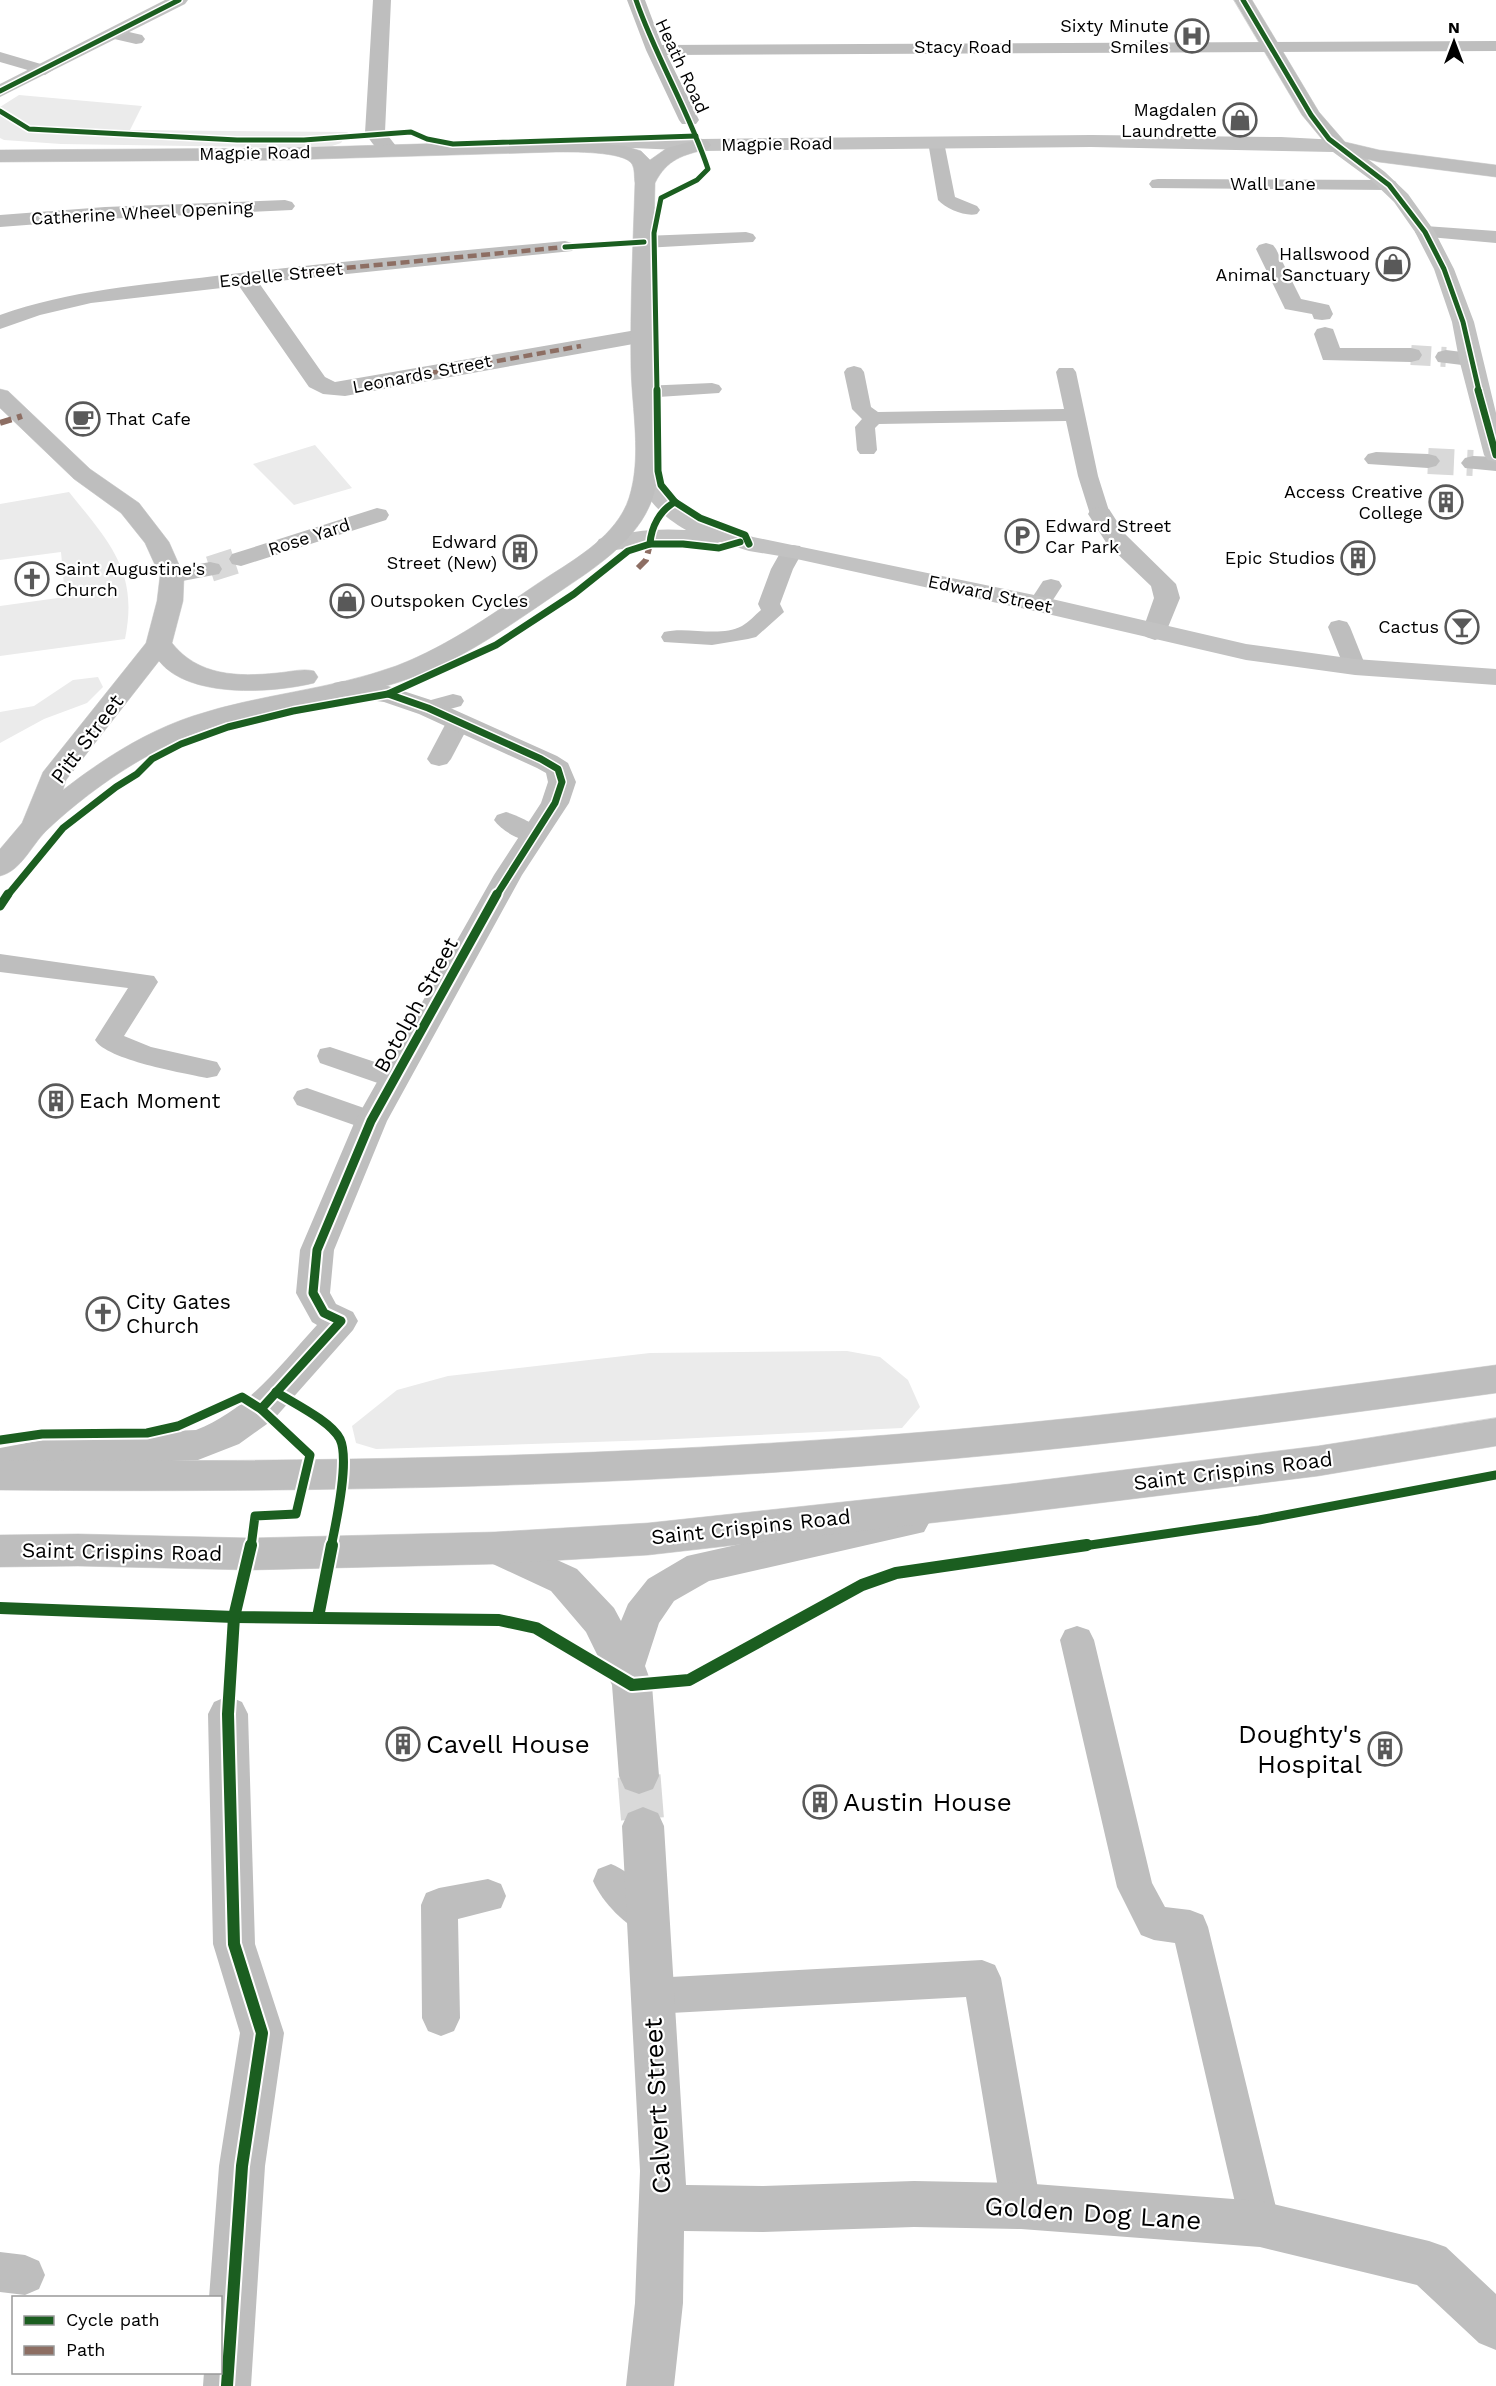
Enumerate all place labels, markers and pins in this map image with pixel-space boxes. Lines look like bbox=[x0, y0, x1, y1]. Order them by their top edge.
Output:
place label: Sixty Minute Smiles bbox=[1060, 15, 1169, 57]
hospital icon: Sixty Minute Smiles bbox=[1174, 18, 1210, 54]
place label: Magdalen Laundrette bbox=[1121, 99, 1217, 141]
shop icon: Magdalen Laundrette bbox=[1222, 102, 1258, 138]
place label: Hallswood Animal Sanctuary bbox=[1216, 243, 1371, 285]
shop icon: Hallswood Animal Sanctuary bbox=[1375, 246, 1411, 282]
cafe icon: That Cafe bbox=[65, 401, 101, 437]
place label: That Cafe bbox=[106, 408, 191, 429]
place label: Access Creative College bbox=[1284, 481, 1423, 523]
building icon: Access Creative College bbox=[1428, 484, 1464, 520]
place label: Edward Street Car Park bbox=[1045, 515, 1172, 557]
parking icon: Edward Street Car Park bbox=[1004, 518, 1040, 554]
place label: Edward Street (New) bbox=[387, 531, 497, 573]
building icon: Edward Street (New) bbox=[502, 534, 538, 570]
building icon: Epic Studios bbox=[1340, 540, 1376, 576]
place label: Epic Studios bbox=[1225, 547, 1335, 568]
place label: Saint Augustine's Church bbox=[55, 558, 205, 600]
church icon: Saint Augustine's Church bbox=[14, 561, 50, 597]
shop icon: Outspoken Cycles bbox=[329, 583, 365, 619]
place label: Outspoken Cycles bbox=[370, 590, 528, 611]
bar icon: Cactus bbox=[1444, 609, 1480, 645]
place label: Cactus bbox=[1378, 616, 1439, 637]
building icon: Each Moment bbox=[38, 1083, 74, 1119]
place label: Each Moment bbox=[79, 1088, 221, 1113]
place label: City Gates Church bbox=[126, 1289, 231, 1338]
church icon: City Gates Church bbox=[85, 1296, 121, 1332]
place label: Doughty's Hospital bbox=[1238, 1719, 1362, 1779]
building icon: Cavell House bbox=[385, 1726, 421, 1762]
place label: Cavell House bbox=[426, 1729, 590, 1759]
building icon: Doughty's Hospital bbox=[1367, 1731, 1403, 1767]
building icon: Austin House bbox=[802, 1784, 838, 1820]
place label: Austin House bbox=[843, 1787, 1012, 1817]

